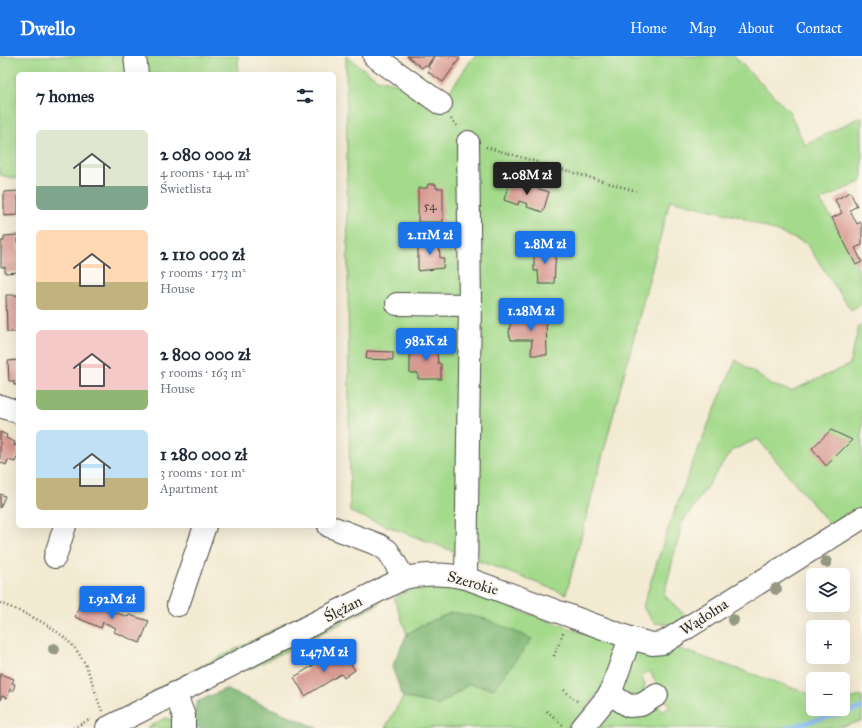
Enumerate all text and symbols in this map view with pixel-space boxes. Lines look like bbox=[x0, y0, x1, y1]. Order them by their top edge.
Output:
text: Dwello bbox=[20, 17, 75, 40]
text: Home bbox=[630, 20, 667, 37]
text: Map bbox=[689, 20, 716, 37]
text: About bbox=[738, 20, 774, 37]
text: Contact bbox=[796, 20, 842, 37]
icon: filters bbox=[294, 85, 316, 107]
text: 7 homes bbox=[36, 86, 94, 107]
text: 2 080 000 zł bbox=[160, 144, 250, 165]
icon: home bbox=[68, 146, 116, 194]
pin: 2.08M zł bbox=[486, 162, 568, 196]
text: 4 rooms · 144 m² bbox=[160, 165, 249, 181]
text: 2.08M zł bbox=[502, 167, 552, 183]
text: Świetlista bbox=[160, 181, 211, 197]
house number: 54 bbox=[424, 198, 437, 214]
pin: 2.11M zł bbox=[389, 222, 471, 256]
text: 2.11M zł bbox=[407, 227, 453, 243]
pin: 2.8M zł bbox=[508, 231, 582, 265]
text: 2.8M zł bbox=[524, 236, 566, 252]
text: 2 110 000 zł bbox=[160, 244, 245, 265]
icon: home bbox=[68, 246, 116, 294]
text: 5 rooms · 173 m² bbox=[160, 265, 246, 281]
text: House bbox=[160, 281, 195, 297]
pin: 1.28M zł bbox=[490, 298, 572, 332]
text: 1.28M zł bbox=[508, 303, 554, 319]
pin: 982K zł bbox=[389, 328, 463, 362]
text: 982K zł bbox=[405, 333, 447, 349]
text: 2 800 000 zł bbox=[160, 344, 250, 365]
icon: home bbox=[68, 346, 116, 394]
text: 5 rooms · 163 m² bbox=[160, 365, 245, 381]
text: House bbox=[160, 381, 195, 397]
text: 1 280 000 zł bbox=[160, 444, 247, 465]
icon: home bbox=[68, 446, 116, 494]
text: 3 rooms · 101 m² bbox=[160, 465, 245, 481]
text: Apartment bbox=[160, 481, 218, 497]
street label: Szerokie bbox=[445, 567, 501, 599]
map controls bbox=[806, 568, 850, 716]
button: layers bbox=[806, 568, 850, 612]
pin: 1.92M zł bbox=[71, 586, 153, 620]
text: 1.92M zł bbox=[89, 591, 135, 607]
street label: Ślężan bbox=[321, 591, 365, 626]
street label: Wądolna bbox=[677, 595, 732, 639]
button: + bbox=[806, 620, 850, 664]
pin: 1.47M zł bbox=[283, 639, 365, 673]
text: 1.47M zł bbox=[300, 644, 348, 660]
button: − bbox=[806, 672, 850, 716]

